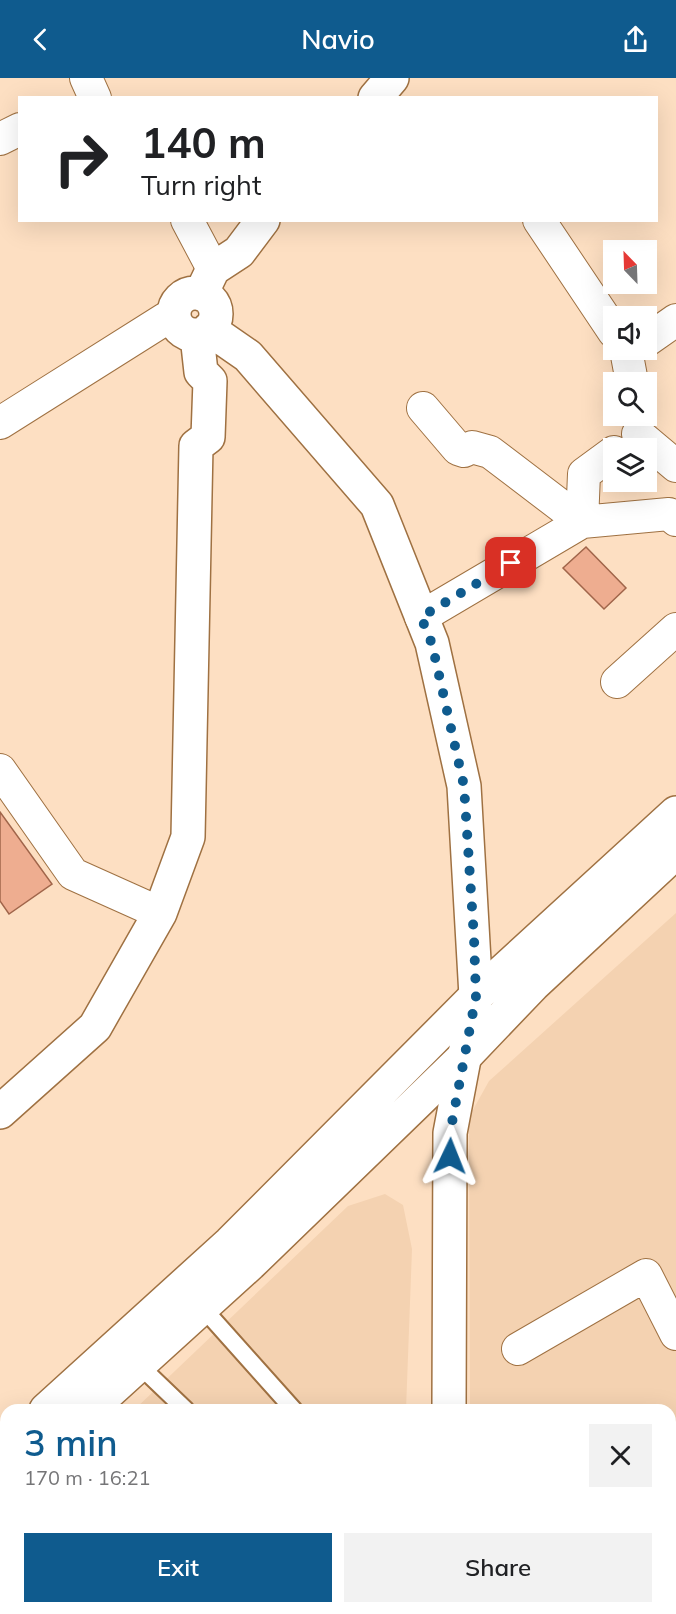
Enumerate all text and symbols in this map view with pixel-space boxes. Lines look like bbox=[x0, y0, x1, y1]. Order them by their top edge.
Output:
text: Navio bbox=[301, 22, 375, 56]
icon: back bbox=[24, 23, 57, 56]
icon: share bbox=[619, 23, 652, 56]
text: 140 m bbox=[141, 116, 266, 169]
icon: right bbox=[42, 120, 120, 198]
text: Turn right bbox=[141, 168, 261, 202]
north arrow bbox=[603, 240, 657, 294]
map controls bbox=[603, 240, 657, 492]
button: sound bbox=[603, 306, 657, 360]
button: search bbox=[603, 372, 657, 426]
button: layers bbox=[603, 438, 657, 492]
pin bbox=[485, 537, 536, 588]
icon: arrive bbox=[494, 546, 527, 579]
position arrow bbox=[418, 1124, 482, 1188]
text: 3 min bbox=[24, 1420, 118, 1465]
button: close bbox=[589, 1424, 652, 1487]
text: 170 m · 16:21 bbox=[24, 1465, 150, 1490]
button: Exit bbox=[24, 1533, 332, 1602]
button: Share bbox=[344, 1533, 652, 1602]

